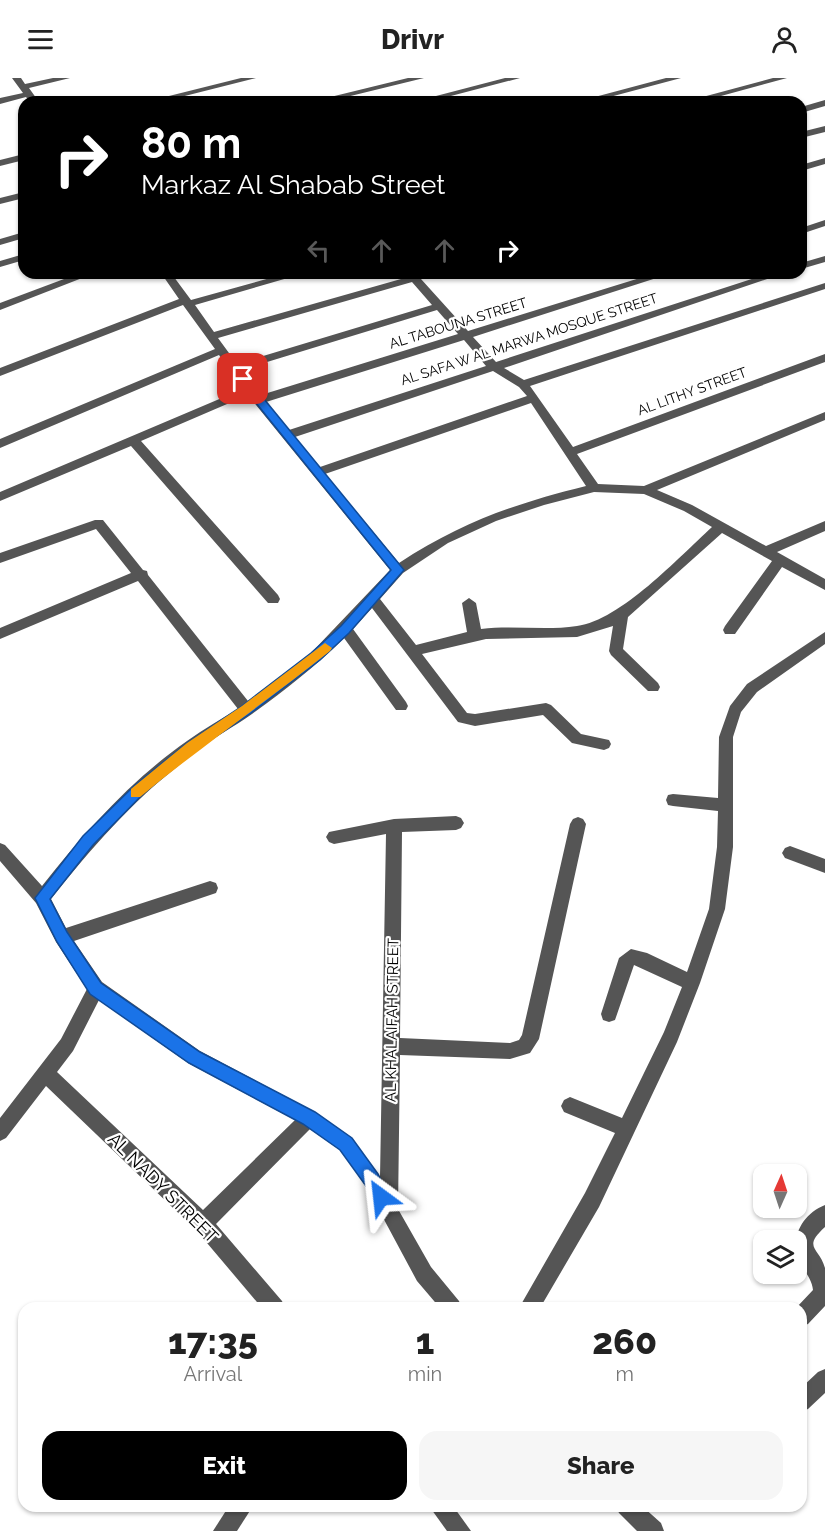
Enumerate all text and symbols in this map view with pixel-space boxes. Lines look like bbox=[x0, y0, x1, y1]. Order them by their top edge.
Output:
icon: menu bbox=[24, 23, 57, 56]
icon: person bbox=[768, 23, 801, 56]
text: Drivr bbox=[381, 24, 444, 55]
text: 80 m bbox=[141, 119, 241, 168]
icon: right bbox=[42, 120, 120, 198]
text: Markaz Al Shabab Street bbox=[141, 169, 445, 200]
icon: left bbox=[302, 234, 335, 267]
icon: ahead bbox=[365, 234, 398, 267]
icon: ahead bbox=[428, 234, 461, 267]
icon: right bbox=[491, 234, 524, 267]
street label: AL SAFA W AL MARWA MOSQUE STREET bbox=[398, 290, 660, 388]
street label: AL TABOUNA STREET bbox=[387, 294, 529, 352]
pin bbox=[217, 353, 268, 404]
icon: arrive bbox=[226, 362, 259, 395]
street label: AL LITHY STREET bbox=[635, 364, 749, 418]
street label: AL KHALAIFAH STREET bbox=[382, 938, 402, 1102]
street label: AL NADY STREET bbox=[104, 1128, 223, 1247]
north arrow bbox=[753, 1164, 807, 1218]
map controls bbox=[753, 1164, 807, 1284]
position arrow bbox=[349, 1165, 413, 1229]
button: layers bbox=[753, 1230, 807, 1284]
text: 17:35 bbox=[168, 1320, 258, 1362]
text: 1 bbox=[416, 1320, 434, 1362]
text: 260 bbox=[592, 1320, 657, 1362]
text: Arrival bbox=[184, 1362, 242, 1386]
text: min bbox=[408, 1362, 442, 1386]
text: m bbox=[615, 1362, 634, 1386]
button: Exit bbox=[42, 1431, 407, 1500]
button: Share bbox=[419, 1431, 783, 1500]

